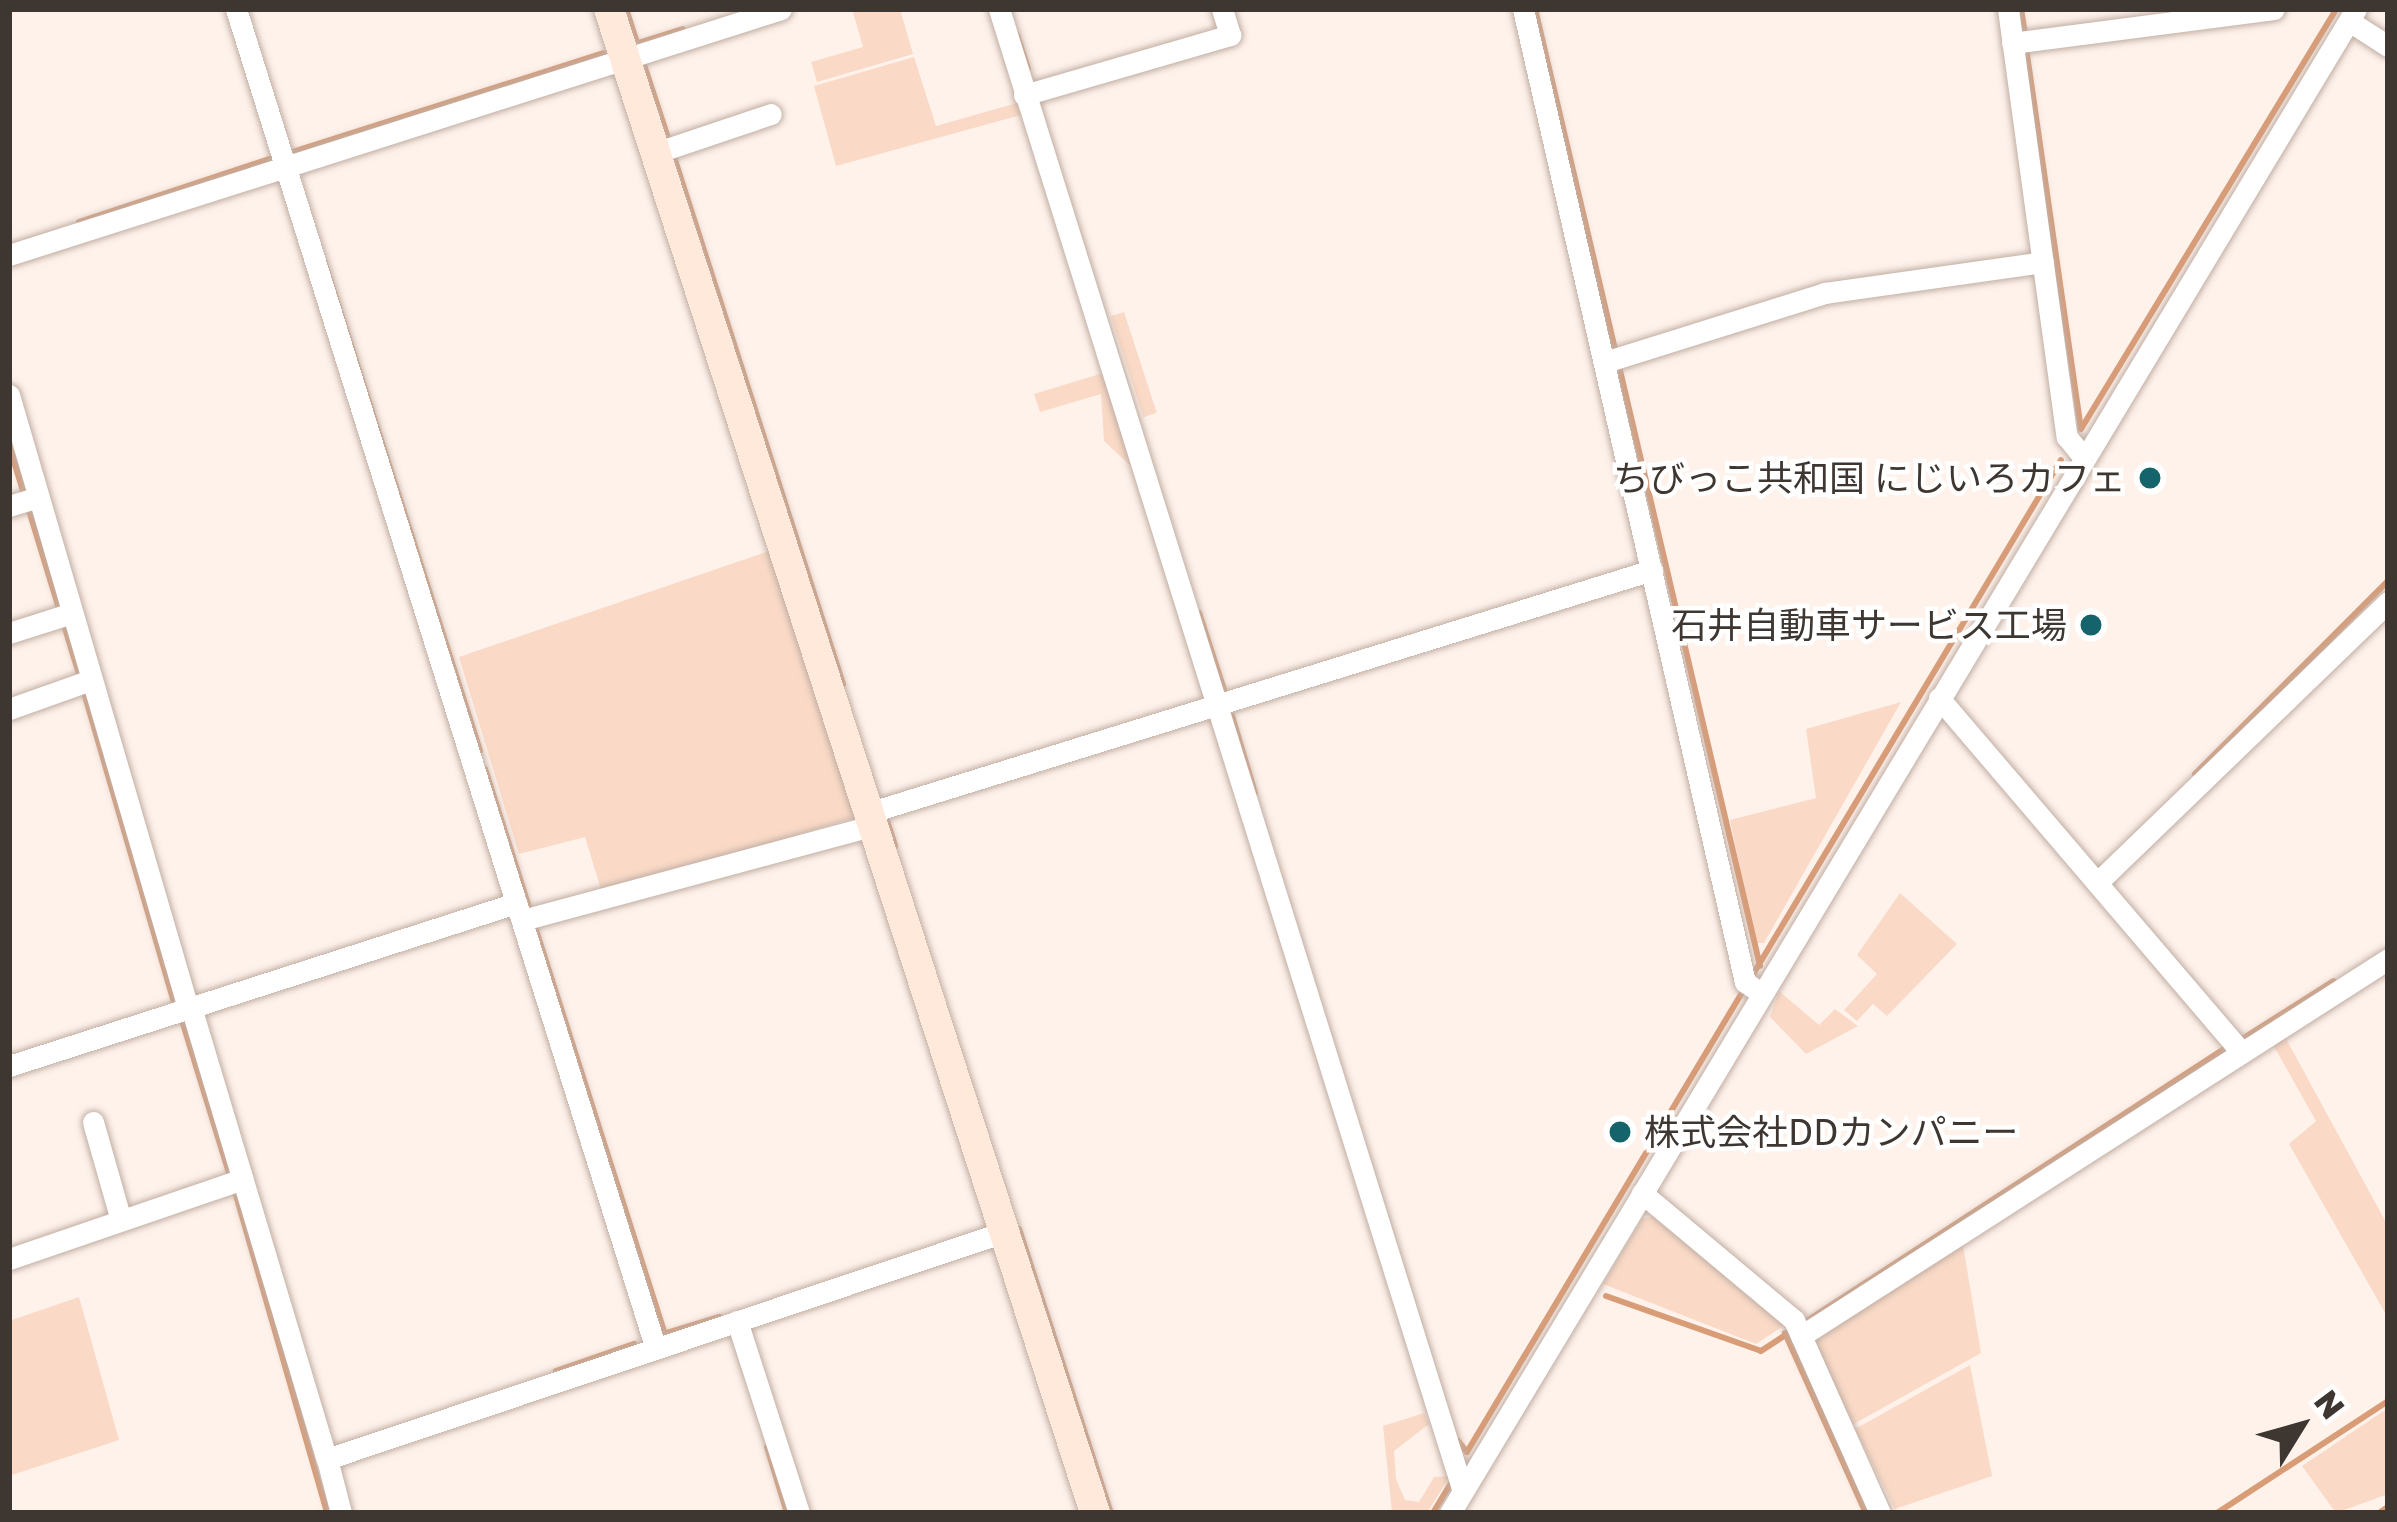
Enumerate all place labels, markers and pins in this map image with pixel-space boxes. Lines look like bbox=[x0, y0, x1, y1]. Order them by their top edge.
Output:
place label: ちびっこ共和国 にじいろカフェ bbox=[1613, 456, 2126, 500]
marker: ちびっこ共和国 にじいろカフェ bbox=[2137, 465, 2163, 491]
place label: 石井自動車サービス工場 bbox=[1671, 603, 2067, 647]
marker: 石井自動車サービス工場 bbox=[2078, 612, 2104, 638]
place label: 株式会社DDカンパニー bbox=[1644, 1110, 2018, 1154]
marker: 株式会社DDカンパニー bbox=[1607, 1119, 1633, 1145]

